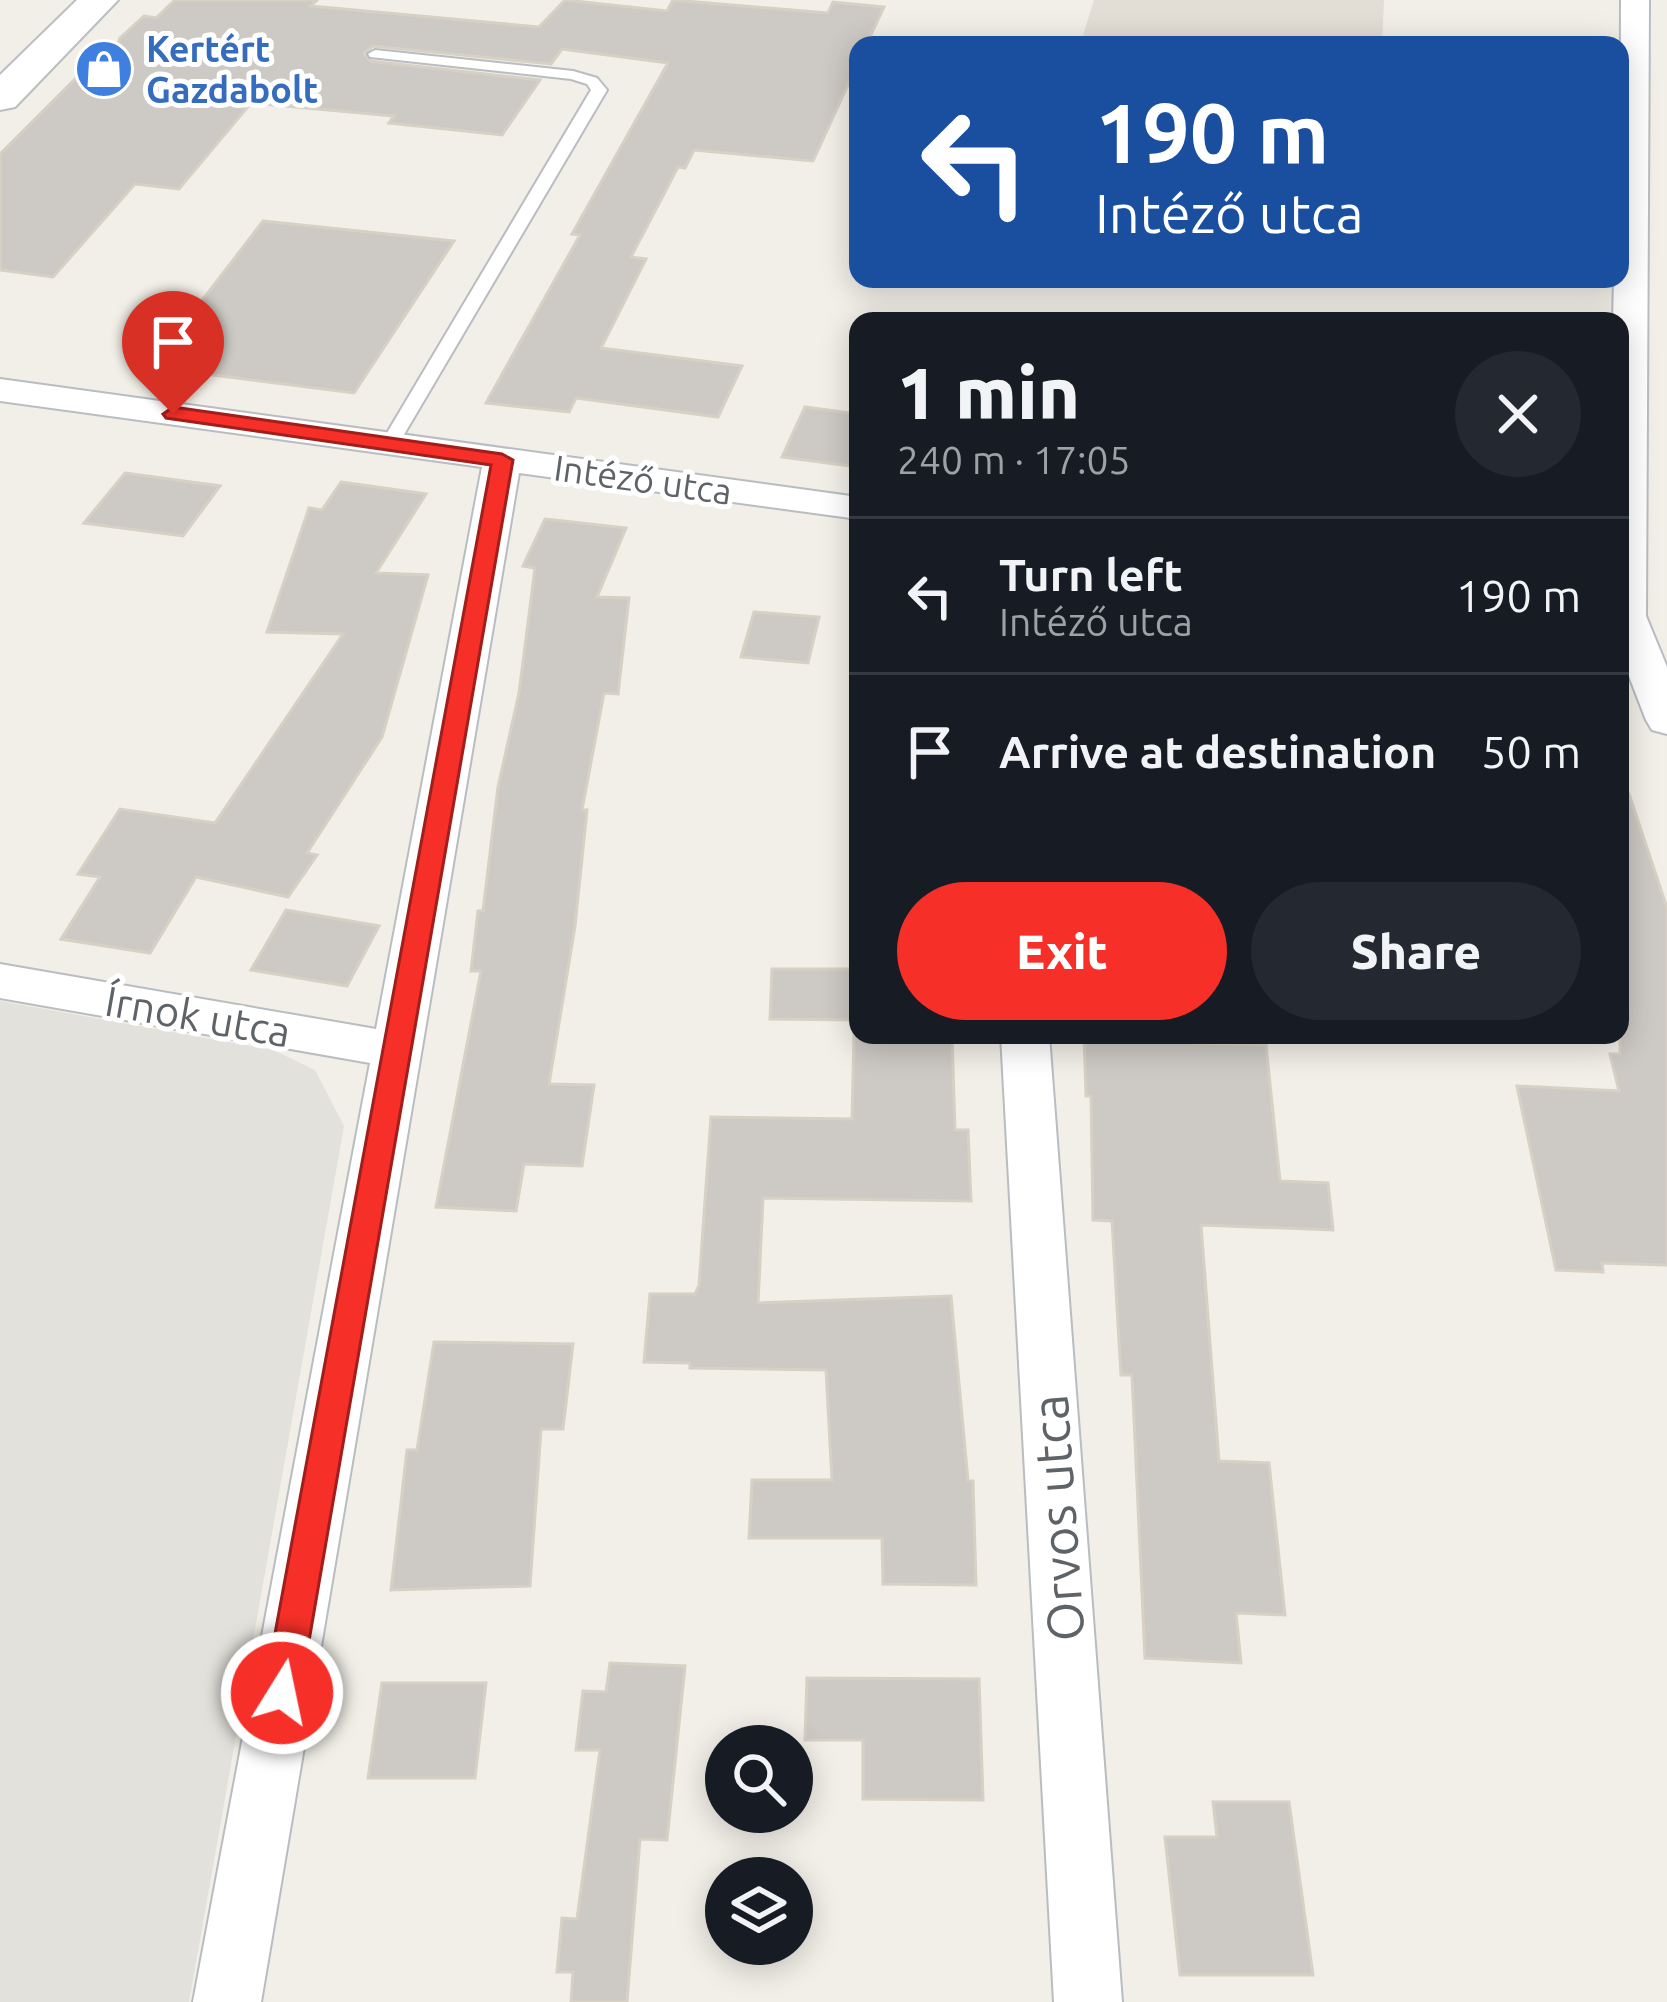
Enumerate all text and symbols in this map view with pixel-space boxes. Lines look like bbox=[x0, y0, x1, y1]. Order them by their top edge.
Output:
place label: Kertért Gazdabolt bbox=[146, 28, 318, 110]
shop icon: Kertért Gazdabolt bbox=[73, 38, 135, 100]
icon: left bbox=[897, 84, 1053, 240]
text: 190 m bbox=[1095, 85, 1329, 179]
text: Intéző utca bbox=[1095, 183, 1364, 243]
pin bbox=[122, 291, 224, 414]
icon: arrive bbox=[140, 309, 206, 375]
button: close bbox=[1455, 351, 1581, 477]
text: 1 min bbox=[897, 352, 1080, 433]
text: 240 m · 17:05 bbox=[897, 438, 1131, 481]
street label: Intéző utca bbox=[552, 446, 734, 512]
text: Turn left bbox=[999, 549, 1183, 600]
icon: left bbox=[897, 563, 963, 629]
text: 190 m bbox=[1456, 570, 1581, 621]
text: Intéző utca bbox=[999, 600, 1193, 643]
icon: arrive bbox=[897, 719, 963, 785]
text: Arrive at destination bbox=[999, 726, 1436, 777]
text: 50 m bbox=[1481, 726, 1581, 777]
button: Exit bbox=[897, 882, 1227, 1020]
button: Share bbox=[1251, 882, 1581, 1020]
street label: Írnok utca bbox=[102, 977, 294, 1055]
street label: Orvos utca bbox=[1019, 1393, 1095, 1643]
position arrow bbox=[219, 1630, 345, 1756]
map controls bbox=[705, 1725, 813, 1965]
button: search bbox=[705, 1725, 813, 1833]
button: layers bbox=[705, 1857, 813, 1965]

